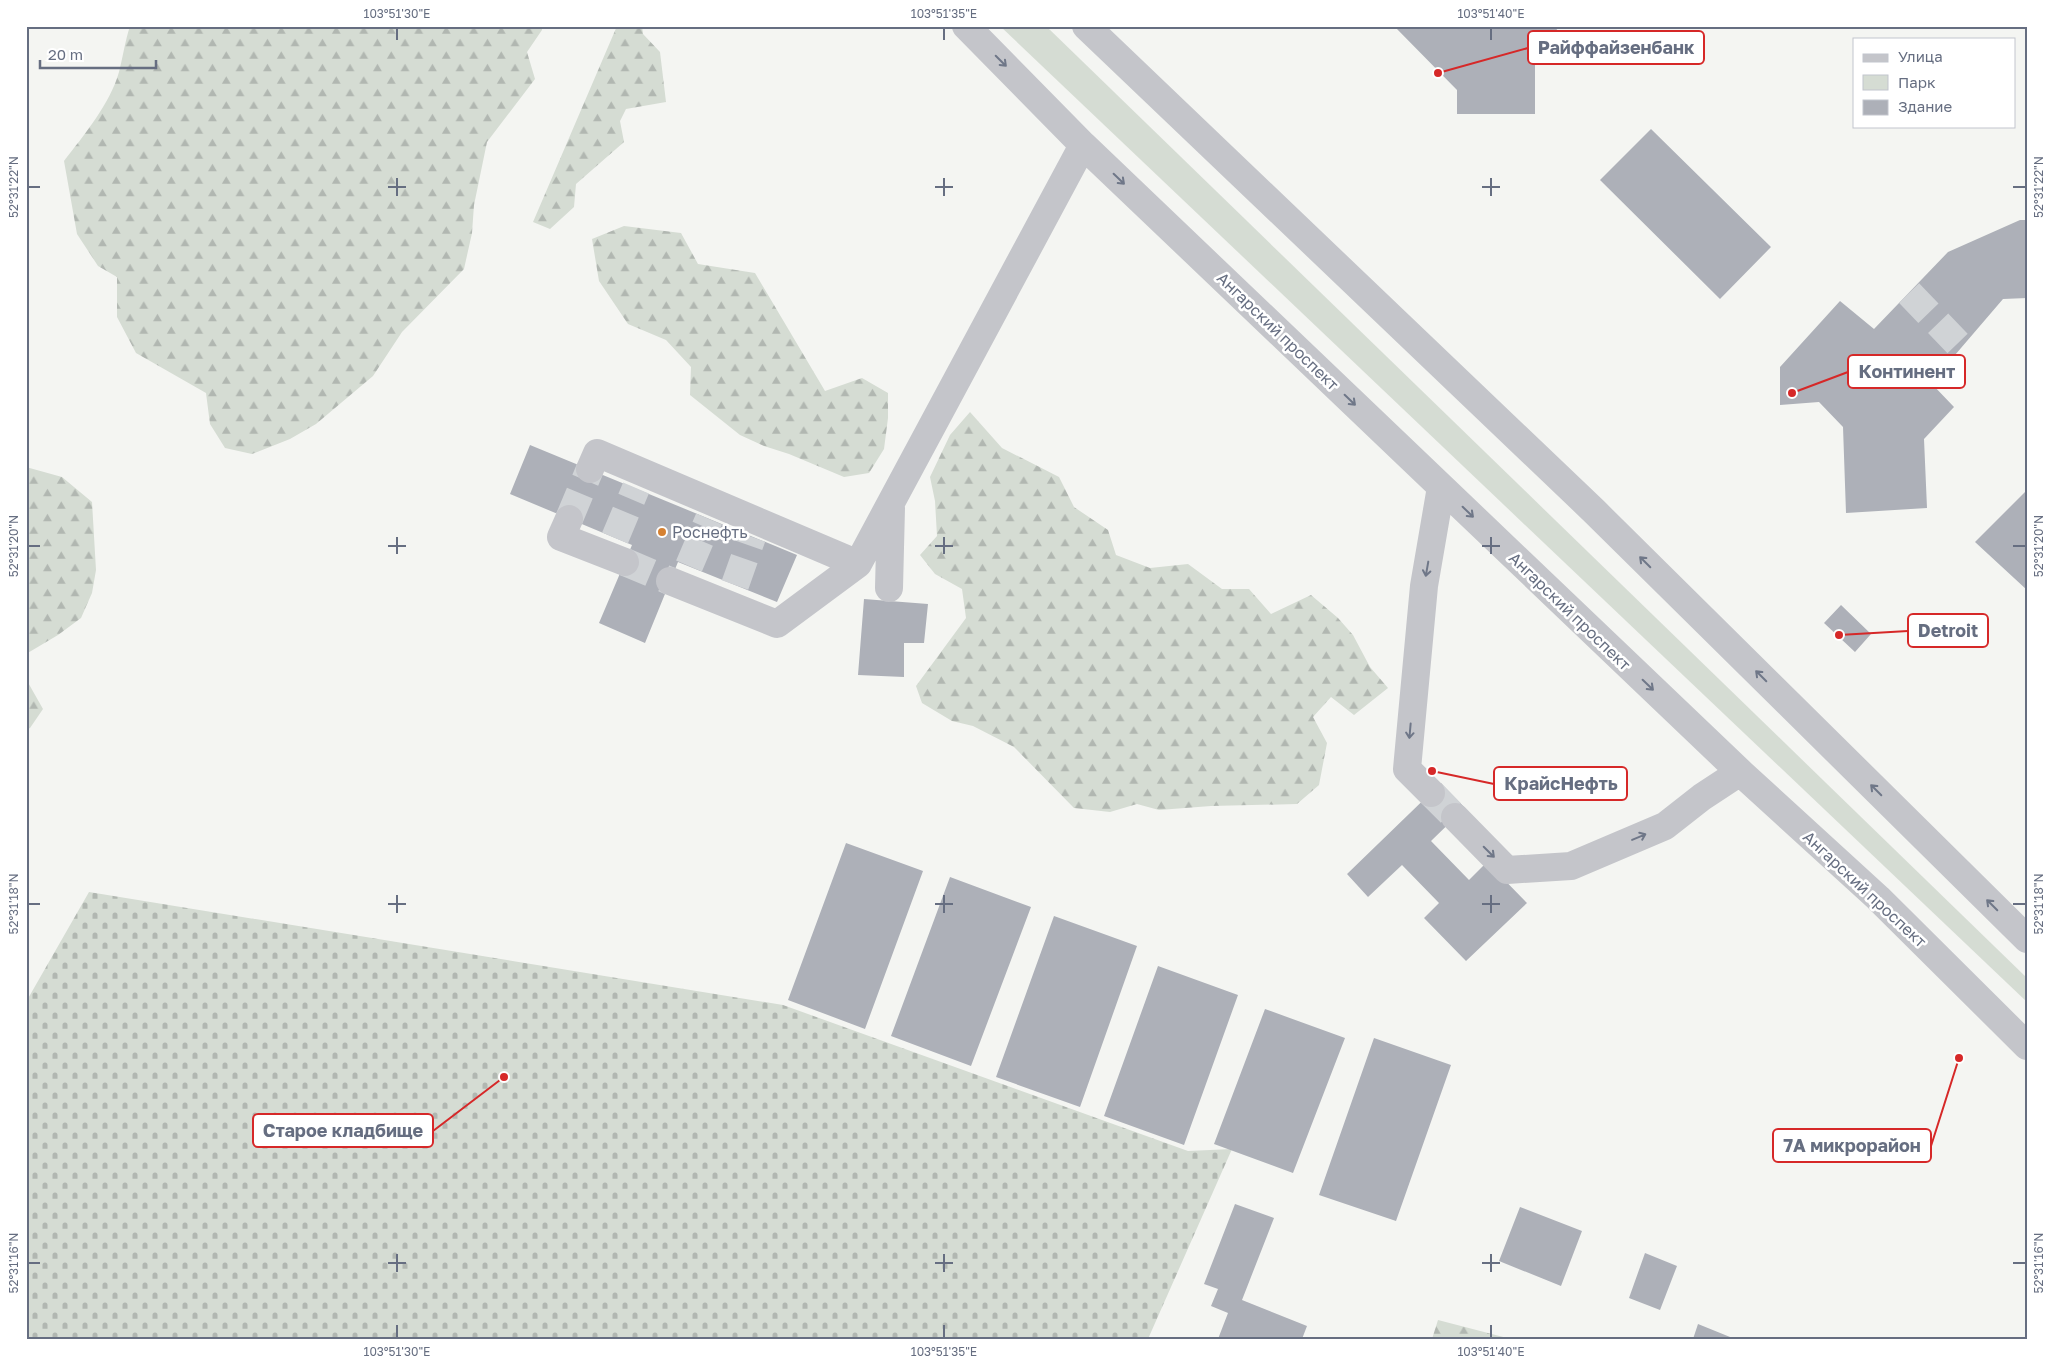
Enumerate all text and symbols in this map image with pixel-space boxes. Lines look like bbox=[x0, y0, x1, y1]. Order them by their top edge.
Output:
text: 103°51'30"E bbox=[364, 6, 430, 21]
text: 103°51'35"E bbox=[911, 6, 977, 21]
text: 103°51'40"E bbox=[1457, 6, 1525, 21]
callout: Райффайзенбанк bbox=[1528, 31, 1704, 64]
text: Райффайзенбанк bbox=[1538, 36, 1695, 58]
scale bar bbox=[40, 38, 156, 70]
legend bbox=[1853, 38, 2016, 128]
text: 20 m bbox=[48, 45, 83, 63]
text: Улица bbox=[1898, 47, 1943, 65]
one-way arrow bbox=[994, 55, 1007, 67]
text: Парк bbox=[1898, 73, 1936, 91]
text: Здание bbox=[1898, 97, 1952, 115]
text: 52°31'22"N bbox=[6, 156, 21, 218]
text: 52°31'22"N bbox=[2031, 156, 2046, 218]
one-way arrow bbox=[1112, 173, 1125, 185]
street label: Ангарский проспект bbox=[1213, 268, 1343, 394]
callout: Континент bbox=[1848, 355, 1965, 388]
text: Континент bbox=[1859, 360, 1955, 382]
one-way arrow bbox=[1344, 394, 1356, 406]
one-way arrow bbox=[1461, 506, 1474, 518]
text: 52°31'20"N bbox=[6, 515, 21, 577]
text: 52°31'20"N bbox=[2031, 515, 2046, 577]
place label: Роснефть bbox=[672, 522, 748, 542]
marker: Роснефть bbox=[656, 526, 668, 538]
street label: Ангарский проспект bbox=[1505, 548, 1635, 674]
one-way arrow bbox=[1639, 556, 1652, 568]
one-way arrow bbox=[1422, 561, 1432, 577]
callout: Detroit bbox=[1908, 614, 1988, 647]
text: Detroit bbox=[1918, 619, 1978, 641]
one-way arrow bbox=[1755, 670, 1767, 682]
one-way arrow bbox=[1642, 679, 1655, 691]
one-way arrow bbox=[1406, 723, 1415, 739]
callout: КрайсНефть bbox=[1494, 767, 1627, 800]
text: КрайсНефть bbox=[1504, 772, 1618, 794]
one-way arrow bbox=[1871, 785, 1883, 797]
street label: Ангарский проспект bbox=[1799, 827, 1931, 951]
one-way arrow bbox=[1631, 832, 1646, 841]
one-way arrow bbox=[1483, 846, 1496, 858]
text: 52°31'18"N bbox=[6, 873, 21, 935]
text: 52°31'18"N bbox=[2031, 873, 2046, 935]
one-way arrow bbox=[1986, 899, 1998, 911]
callout: Старое кладбище bbox=[253, 1114, 433, 1147]
text: Старое кладбище bbox=[263, 1119, 424, 1141]
callout: 7А микрорайон bbox=[1773, 1129, 1931, 1162]
text: 7А микрорайон bbox=[1783, 1134, 1921, 1156]
text: 52°31'16"N bbox=[6, 1233, 21, 1293]
text: 52°31'16"N bbox=[2031, 1233, 2046, 1293]
text: 103°51'30"E bbox=[364, 1344, 430, 1359]
text: 103°51'35"E bbox=[911, 1344, 977, 1359]
text: 103°51'40"E bbox=[1457, 1344, 1525, 1359]

